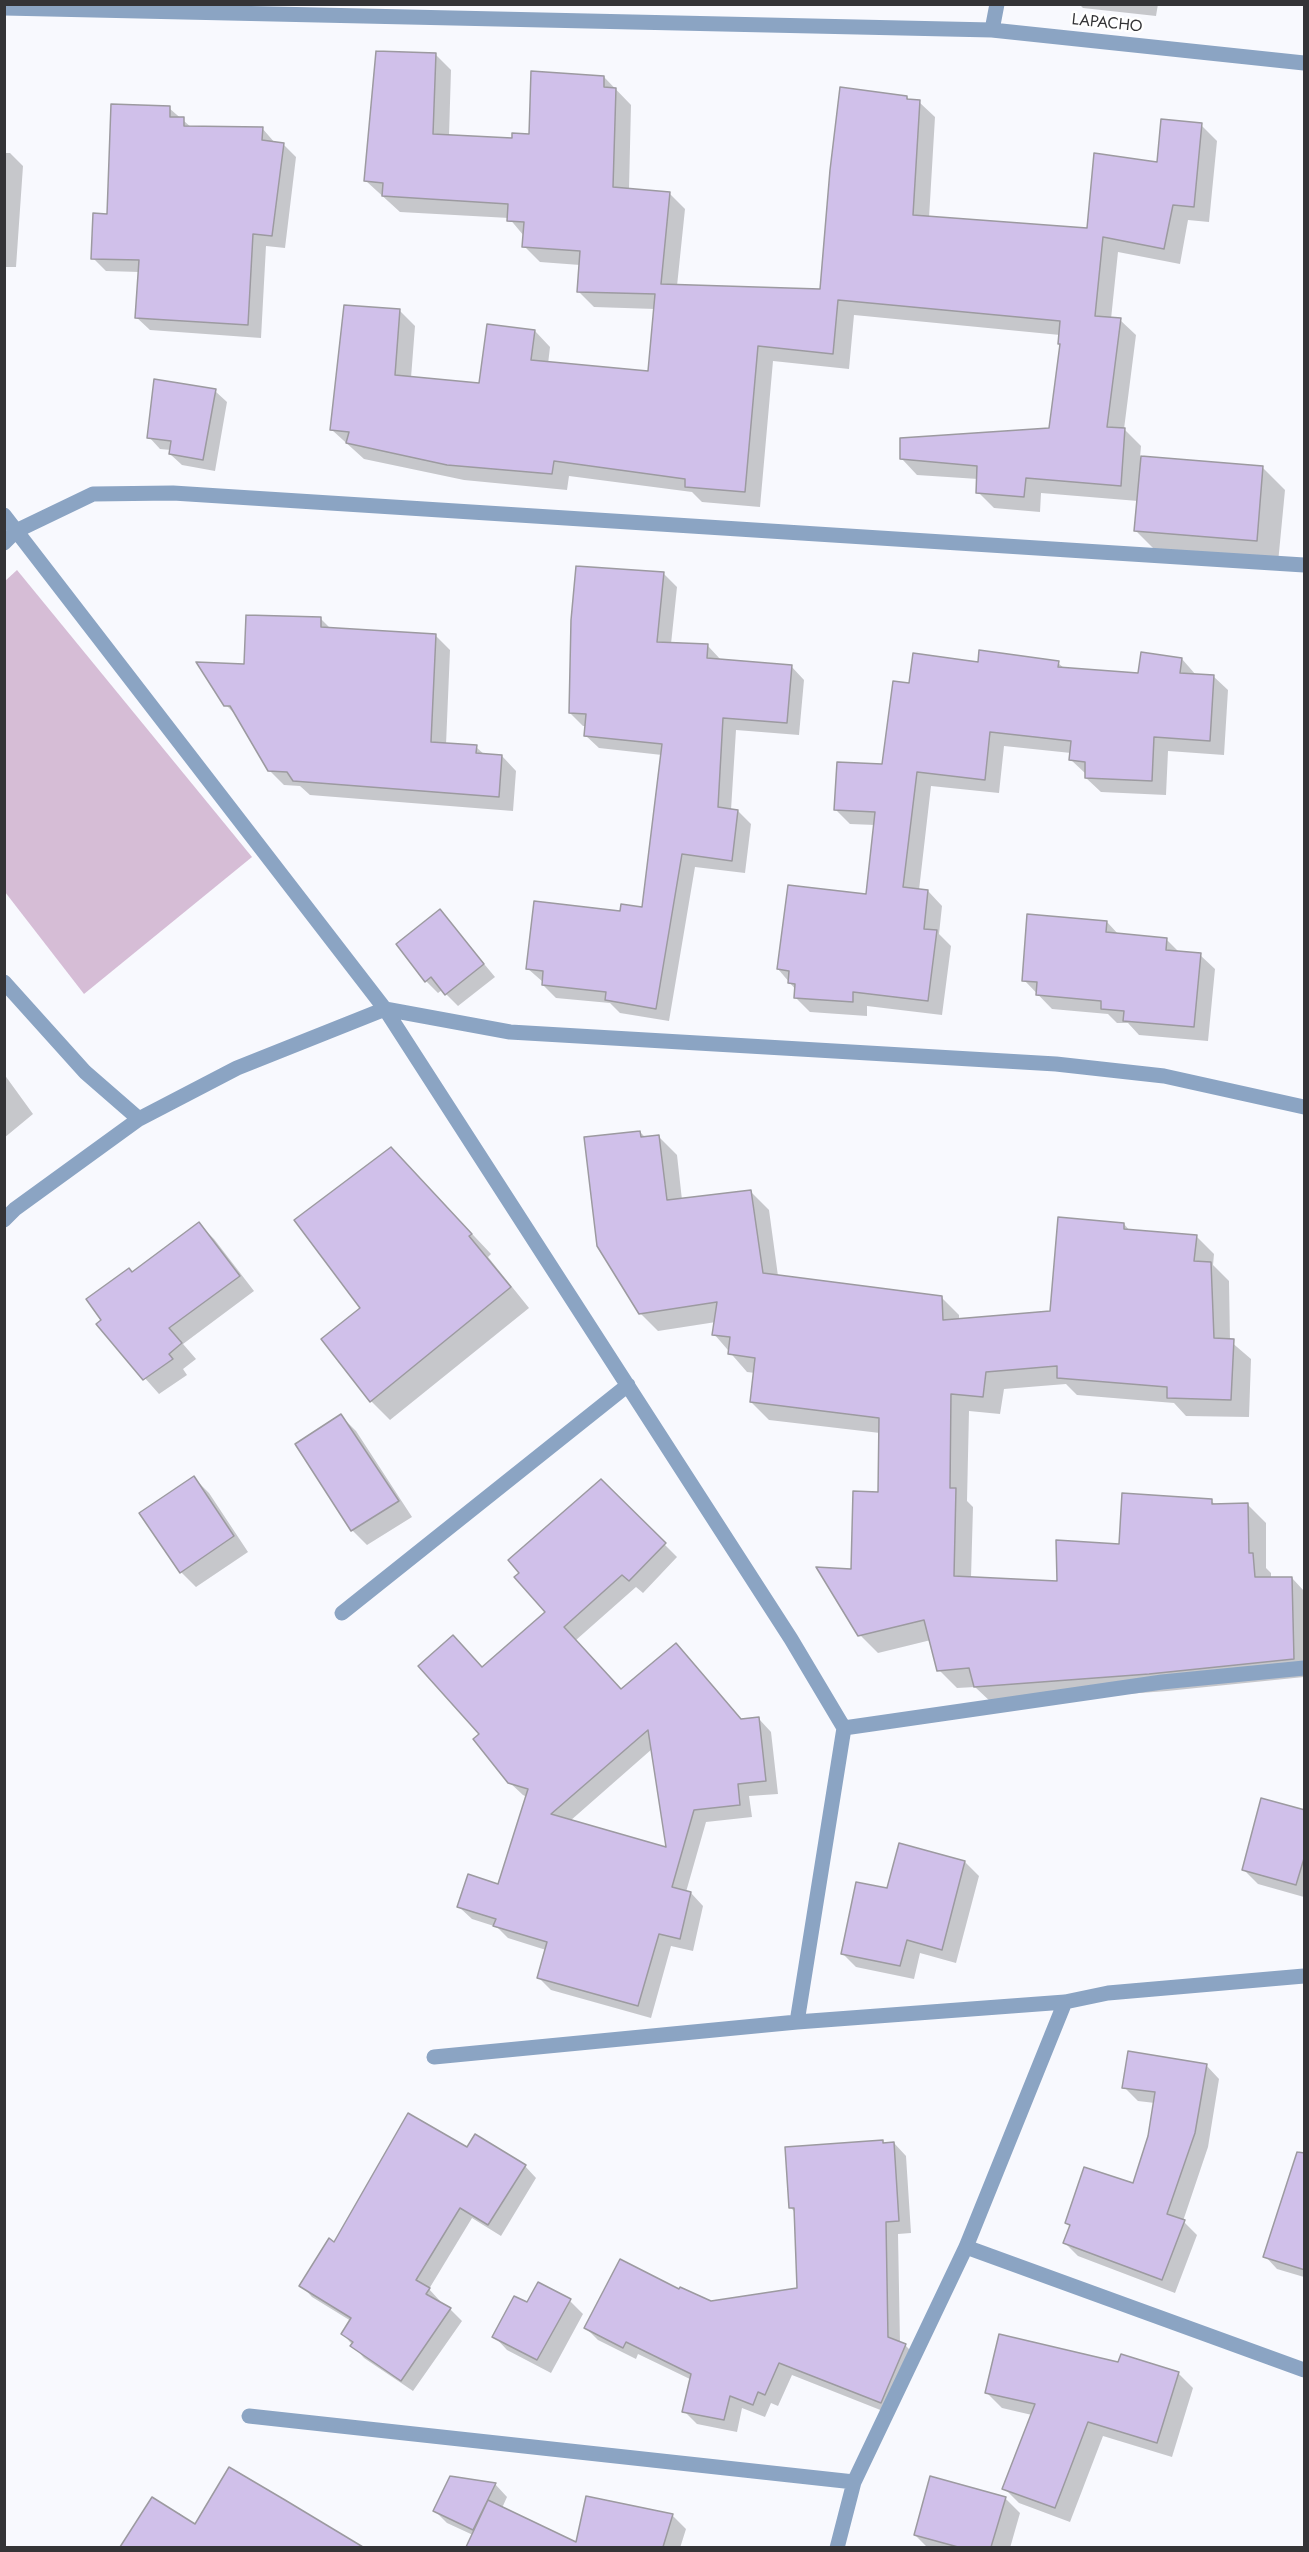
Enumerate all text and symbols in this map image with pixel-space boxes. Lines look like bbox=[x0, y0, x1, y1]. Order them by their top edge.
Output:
street label: LAPACHO bbox=[1071, 11, 1143, 37]

